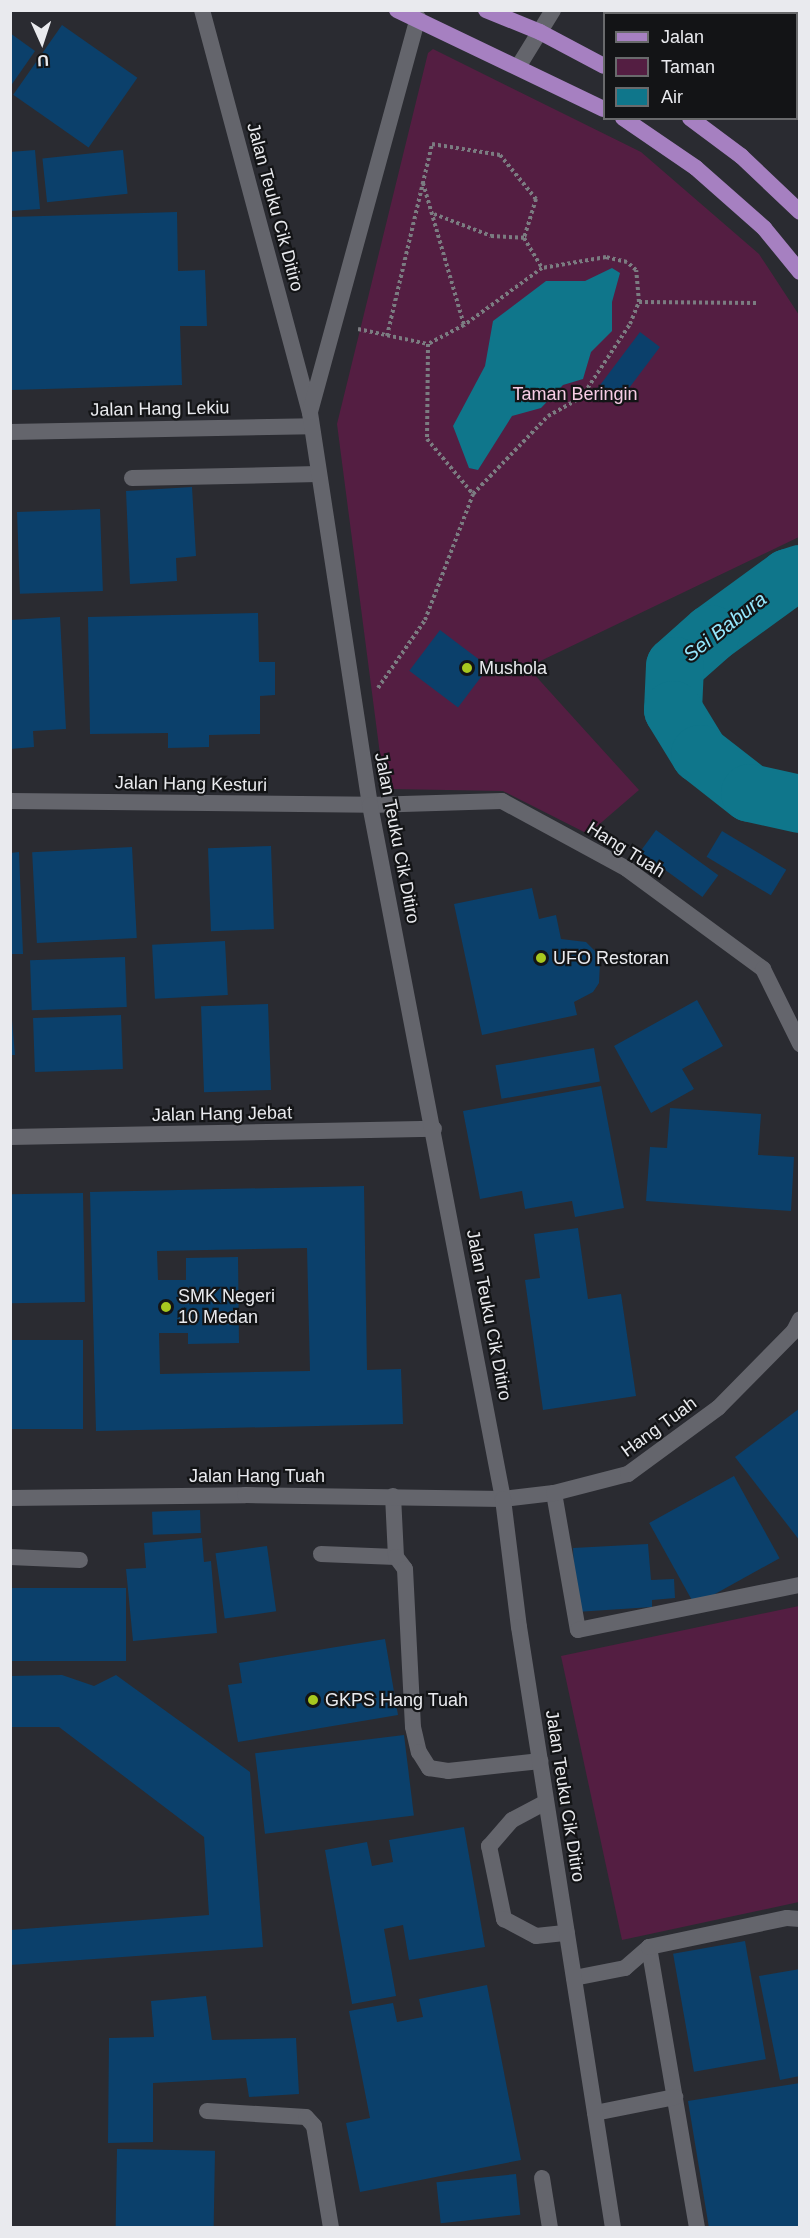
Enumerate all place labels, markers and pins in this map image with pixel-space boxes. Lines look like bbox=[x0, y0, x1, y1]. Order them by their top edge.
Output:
place label: Mushola bbox=[479, 657, 547, 679]
marker: Mushola bbox=[460, 661, 474, 675]
place label: UFO Restoran bbox=[553, 947, 669, 969]
marker: UFO Restoran bbox=[534, 951, 548, 965]
place label: SMK Negeri 10 Medan bbox=[178, 1286, 275, 1328]
marker: SMK Negeri 10 Medan bbox=[159, 1300, 173, 1314]
place label: GKPS Hang Tuah bbox=[325, 1689, 468, 1711]
marker: GKPS Hang Tuah bbox=[306, 1693, 320, 1707]

